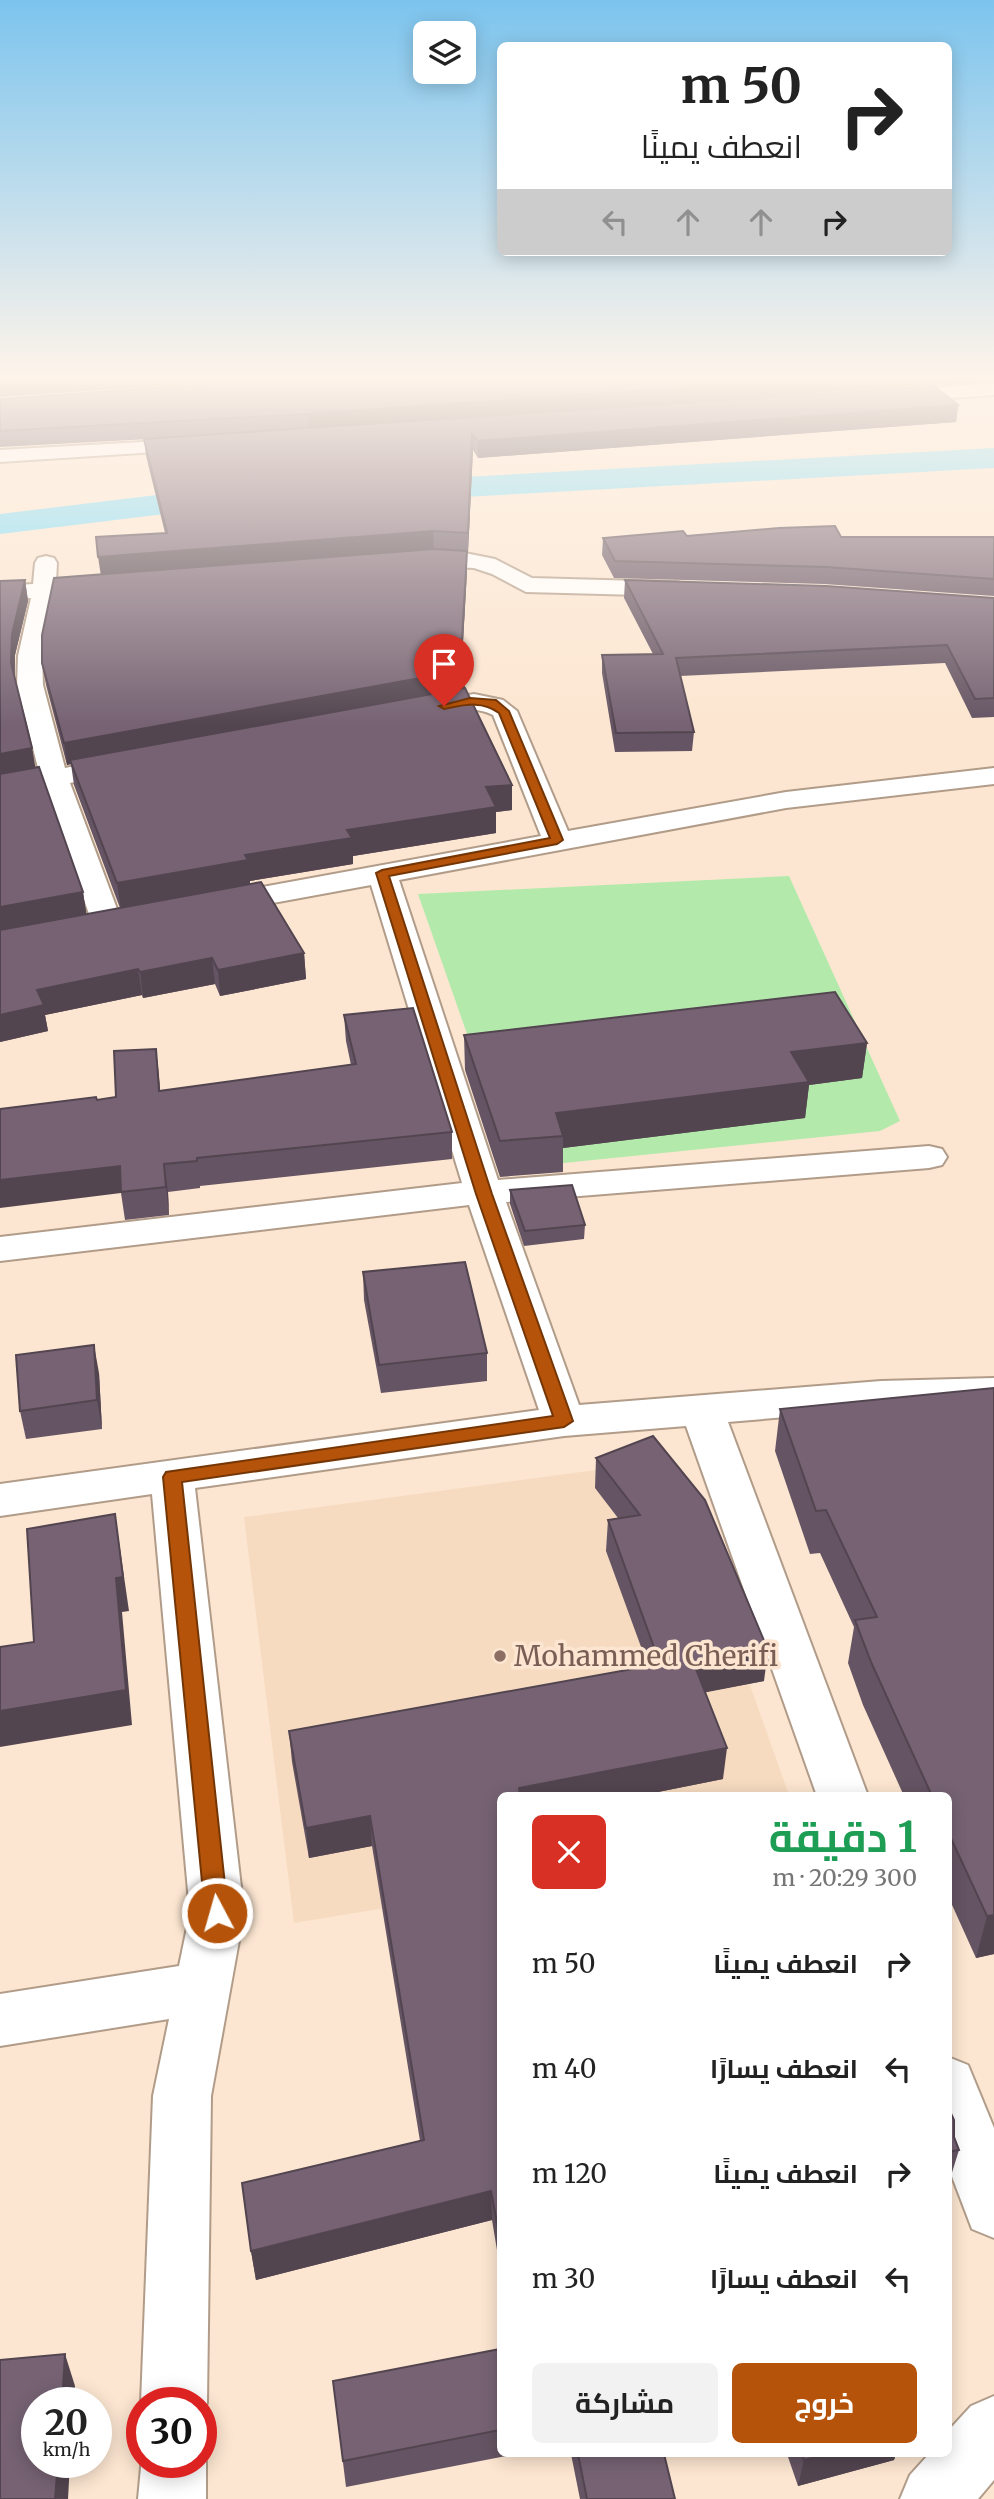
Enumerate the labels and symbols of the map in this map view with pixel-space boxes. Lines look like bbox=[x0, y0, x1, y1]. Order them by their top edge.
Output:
pin bbox=[414, 634, 474, 706]
place label: Mohammed Cherifi bbox=[514, 1638, 778, 1674]
marker: Mohammed Cherifi bbox=[492, 1648, 508, 1664]
position arrow bbox=[180, 1876, 254, 1950]
speed limit sign: 30 bbox=[126, 2387, 217, 2478]

